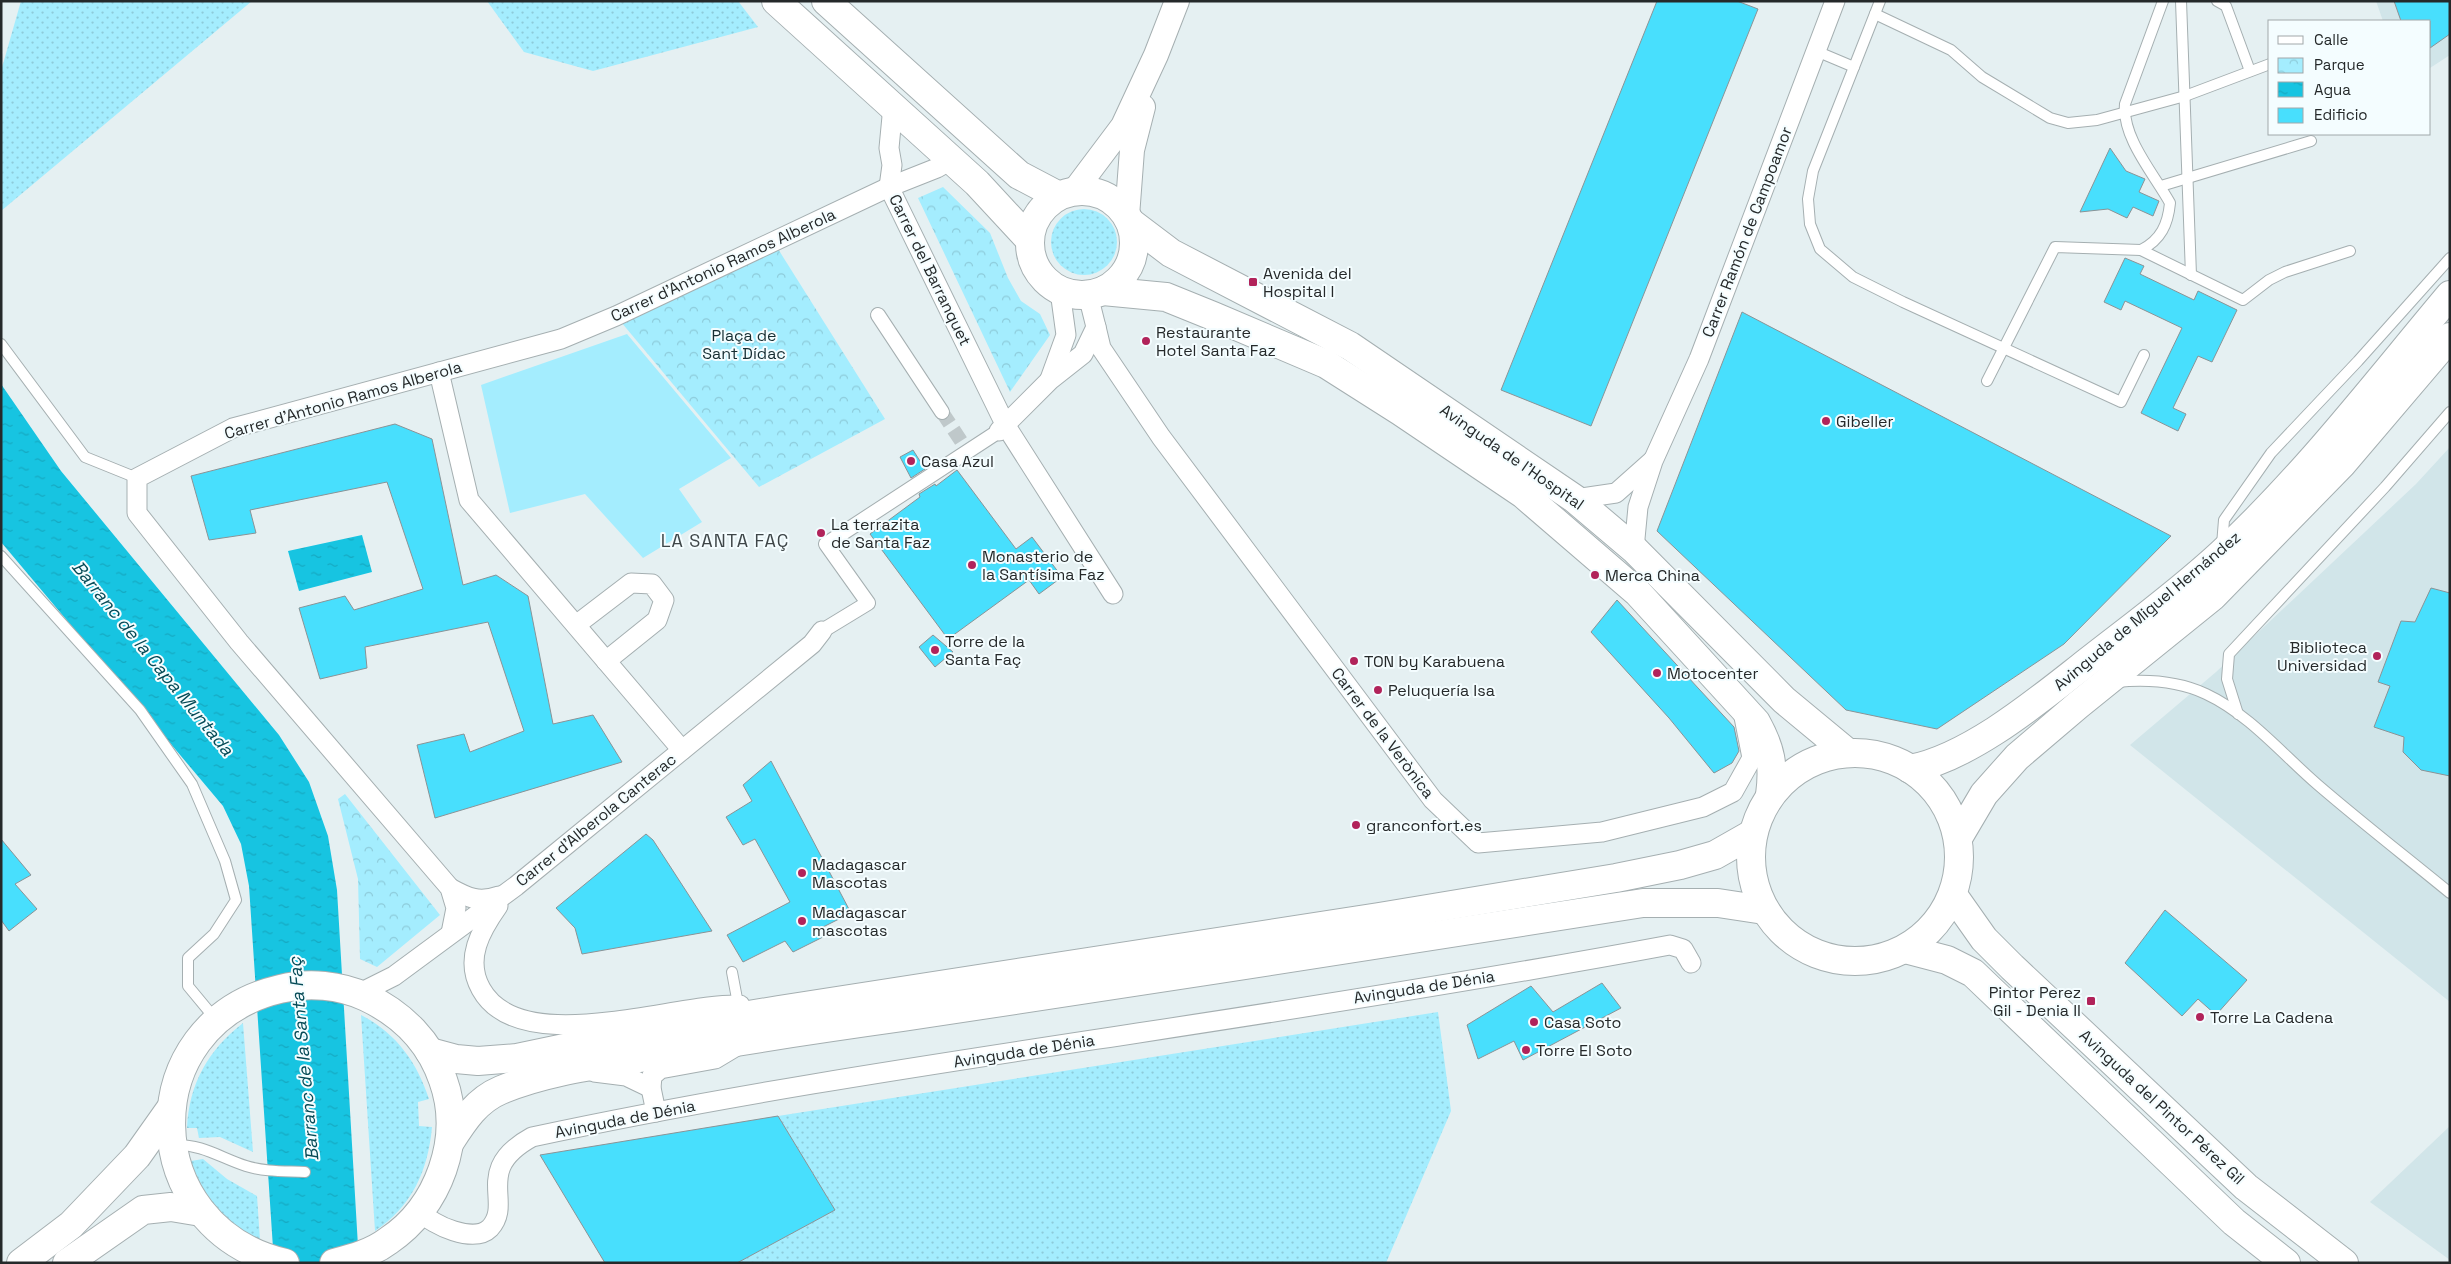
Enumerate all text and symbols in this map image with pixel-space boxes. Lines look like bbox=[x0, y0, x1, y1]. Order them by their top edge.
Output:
legend bbox=[2268, 20, 2431, 135]
text: Calle bbox=[2314, 30, 2349, 49]
text: Parque bbox=[2314, 55, 2365, 74]
text: Agua bbox=[2314, 80, 2351, 99]
text: Edificio bbox=[2314, 105, 2368, 124]
street label: Carrer Ramón de Campoamor bbox=[1697, 124, 1797, 340]
street label: Carrer del Barranquet bbox=[884, 191, 976, 349]
street label: Carrer d'Antonio Ramos Alberola bbox=[607, 204, 839, 326]
place label: Avenida del Hospital I bbox=[1263, 263, 1352, 302]
marker: Avenida del Hospital I bbox=[1247, 276, 1259, 288]
place label: Restaurante Hotel Santa Faz bbox=[1156, 322, 1276, 361]
park label: Plaça de Sant Dídac bbox=[702, 325, 786, 364]
marker: Restaurante Hotel Santa Faz bbox=[1140, 335, 1152, 347]
street label: Carrer d'Antonio Ramos Alberola bbox=[222, 356, 464, 444]
street label: Avinguda de l'Hospital bbox=[1436, 399, 1588, 515]
place label: Gibeller bbox=[1836, 411, 1894, 432]
marker: Gibeller bbox=[1820, 415, 1832, 427]
place label: Casa Azul bbox=[921, 451, 994, 472]
marker: Casa Azul bbox=[905, 455, 917, 467]
place label: La terrazita de Santa Faz bbox=[831, 514, 930, 553]
marker: La terrazita de Santa Faz bbox=[815, 527, 827, 539]
street label: Avinguda de Miguel Hernández bbox=[2049, 527, 2245, 695]
district label: LA SANTA FAÇ bbox=[661, 529, 789, 552]
place label: Monasterio de la Santísima Faz bbox=[982, 546, 1105, 585]
water label: Barranc de la Capa Muntada bbox=[67, 556, 239, 761]
marker: Monasterio de la Santísima Faz bbox=[966, 559, 978, 571]
place label: Merca China bbox=[1605, 565, 1700, 586]
marker: Merca China bbox=[1589, 569, 1601, 581]
place label: Torre de la Santa Faç bbox=[945, 631, 1025, 670]
place label: Biblioteca Universidad bbox=[2277, 637, 2367, 676]
marker: Torre de la Santa Faç bbox=[929, 644, 941, 656]
marker: Biblioteca Universidad bbox=[2371, 650, 2383, 662]
place label: TON by Karabuena bbox=[1364, 651, 1505, 672]
marker: TON by Karabuena bbox=[1348, 655, 1360, 667]
street label: Carrer de la Verònica bbox=[1327, 663, 1439, 803]
place label: Motocenter bbox=[1667, 663, 1759, 684]
marker: Motocenter bbox=[1651, 667, 1663, 679]
place label: Peluquería Isa bbox=[1388, 680, 1495, 701]
marker: Peluquería Isa bbox=[1372, 684, 1384, 696]
street label: Carrer d'Alberola Canterac bbox=[512, 749, 680, 891]
place label: granconfort.es bbox=[1366, 815, 1482, 836]
marker: granconfort.es bbox=[1350, 819, 1362, 831]
place label: Madagascar Mascotas bbox=[812, 854, 907, 893]
marker: Madagascar Mascotas bbox=[796, 867, 808, 879]
place label: Madagascar mascotas bbox=[812, 902, 907, 941]
marker: Madagascar mascotas bbox=[796, 915, 808, 927]
water label: Barranc de la Santa Faç bbox=[283, 955, 323, 1162]
street label: Avinguda de Dénia bbox=[1352, 965, 1496, 1009]
place label: Pintor Perez Gil - Denia II bbox=[1989, 982, 2081, 1021]
marker: Pintor Perez Gil - Denia II bbox=[2085, 995, 2097, 1007]
place label: Torre La Cadena bbox=[2210, 1007, 2333, 1028]
marker: Torre La Cadena bbox=[2194, 1011, 2206, 1023]
place label: Casa Soto bbox=[1544, 1012, 1621, 1033]
marker: Casa Soto bbox=[1528, 1016, 1540, 1028]
street label: Avinguda del Pintor Pérez Gil bbox=[2075, 1025, 2249, 1189]
street label: Avinguda de Dénia bbox=[952, 1029, 1096, 1073]
place label: Torre El Soto bbox=[1536, 1040, 1632, 1061]
marker: Torre El Soto bbox=[1520, 1044, 1532, 1056]
street label: Avinguda de Dénia bbox=[553, 1095, 697, 1143]

